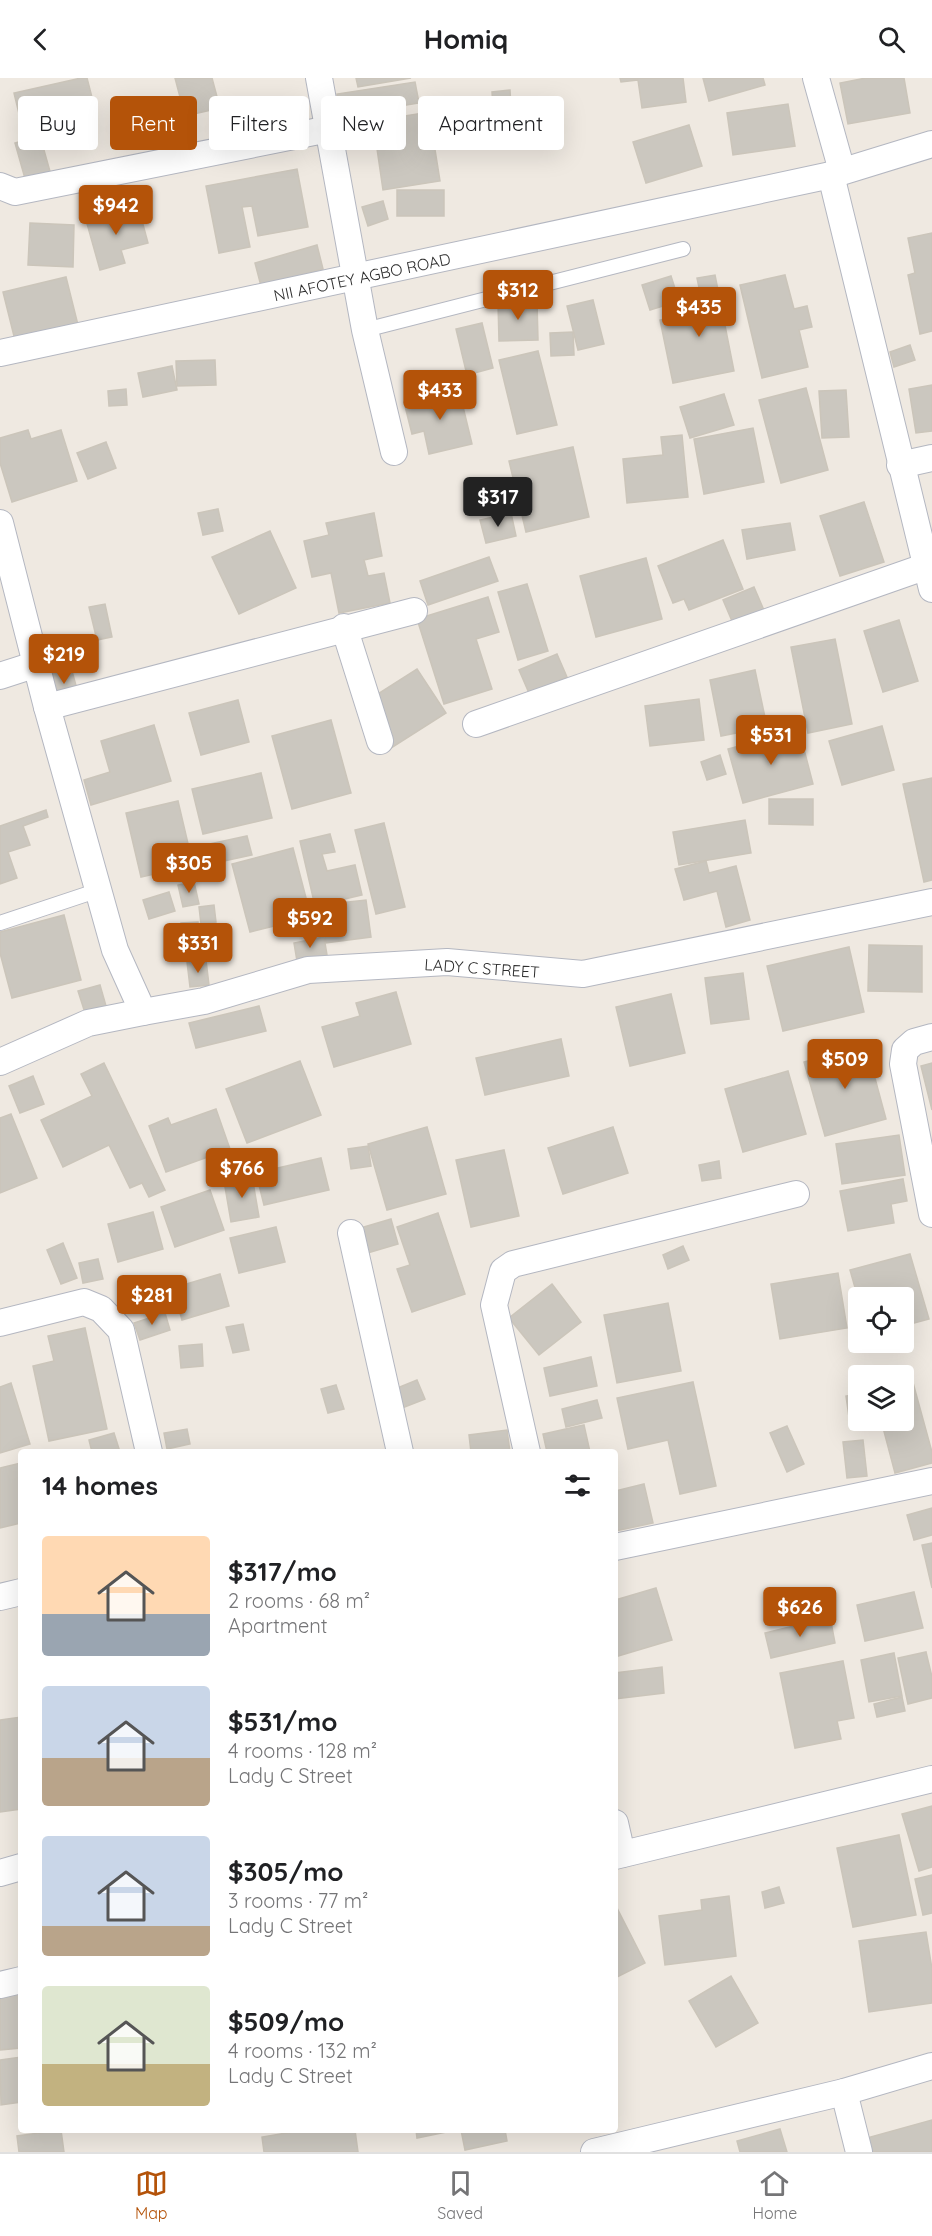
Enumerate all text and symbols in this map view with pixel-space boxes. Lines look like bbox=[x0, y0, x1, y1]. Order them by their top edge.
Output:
text: Homiq bbox=[424, 22, 508, 56]
icon: back bbox=[24, 23, 57, 56]
icon: search bbox=[875, 23, 908, 56]
chip: Buy bbox=[18, 96, 98, 150]
chip: Rent bbox=[110, 96, 197, 150]
chip: Filters bbox=[209, 96, 309, 150]
chip: New bbox=[321, 96, 406, 150]
chip: Apartment bbox=[418, 96, 564, 150]
pin: $942 bbox=[80, 185, 152, 236]
text: $942 bbox=[93, 192, 139, 217]
street label: NII AFOTEY AGBO ROAD bbox=[272, 248, 452, 306]
pin: $312 bbox=[482, 270, 554, 321]
text: $312 bbox=[497, 277, 539, 302]
pin: $435 bbox=[663, 287, 735, 338]
text: $435 bbox=[676, 294, 722, 319]
pin: $433 bbox=[404, 370, 476, 421]
text: $433 bbox=[417, 377, 463, 402]
pin: $317 bbox=[462, 477, 534, 528]
text: $317 bbox=[477, 484, 519, 509]
pin: $219 bbox=[28, 634, 100, 685]
text: $219 bbox=[43, 641, 85, 666]
pin: $531 bbox=[735, 715, 807, 766]
text: $531 bbox=[750, 722, 792, 747]
pin: $305 bbox=[153, 843, 225, 894]
text: $305 bbox=[166, 850, 212, 875]
pin: $592 bbox=[274, 898, 346, 949]
text: $592 bbox=[287, 905, 333, 930]
pin: $331 bbox=[162, 923, 234, 974]
text: $331 bbox=[177, 930, 219, 955]
street label: LADY C STREET bbox=[424, 954, 541, 982]
pin: $509 bbox=[809, 1039, 881, 1090]
text: $509 bbox=[821, 1046, 869, 1071]
pin: $766 bbox=[206, 1148, 278, 1199]
text: $766 bbox=[220, 1155, 264, 1180]
pin: $281 bbox=[116, 1275, 188, 1326]
text: $281 bbox=[131, 1282, 173, 1307]
map controls bbox=[848, 1287, 914, 1431]
button: locate bbox=[848, 1287, 914, 1353]
button: layers bbox=[848, 1365, 914, 1431]
text: 14 homes bbox=[42, 1469, 158, 1502]
icon: filters bbox=[561, 1469, 594, 1502]
text: $317/mo bbox=[228, 1555, 337, 1588]
icon: home bbox=[90, 1560, 162, 1632]
pin: $626 bbox=[764, 1587, 836, 1638]
text: 2 rooms · 68 m² bbox=[228, 1588, 370, 1613]
text: $626 bbox=[777, 1594, 823, 1619]
text: Apartment bbox=[228, 1613, 328, 1638]
text: $531/mo bbox=[228, 1705, 338, 1738]
icon: home bbox=[90, 1710, 162, 1782]
text: 4 rooms · 128 m² bbox=[228, 1738, 377, 1763]
text: Lady C Street bbox=[228, 1763, 353, 1788]
text: $305/mo bbox=[228, 1855, 343, 1888]
icon: home bbox=[90, 1860, 162, 1932]
text: 3 rooms · 77 m² bbox=[228, 1888, 368, 1913]
text: Lady C Street bbox=[228, 1913, 353, 1938]
text: $509/mo bbox=[228, 2005, 344, 2038]
icon: home bbox=[90, 2010, 162, 2082]
text: 4 rooms · 132 m² bbox=[228, 2038, 377, 2063]
text: Lady C Street bbox=[228, 2063, 353, 2088]
tab: Map bbox=[135, 2167, 168, 2223]
tab: Saved bbox=[437, 2167, 483, 2223]
tab: Home bbox=[752, 2167, 797, 2223]

